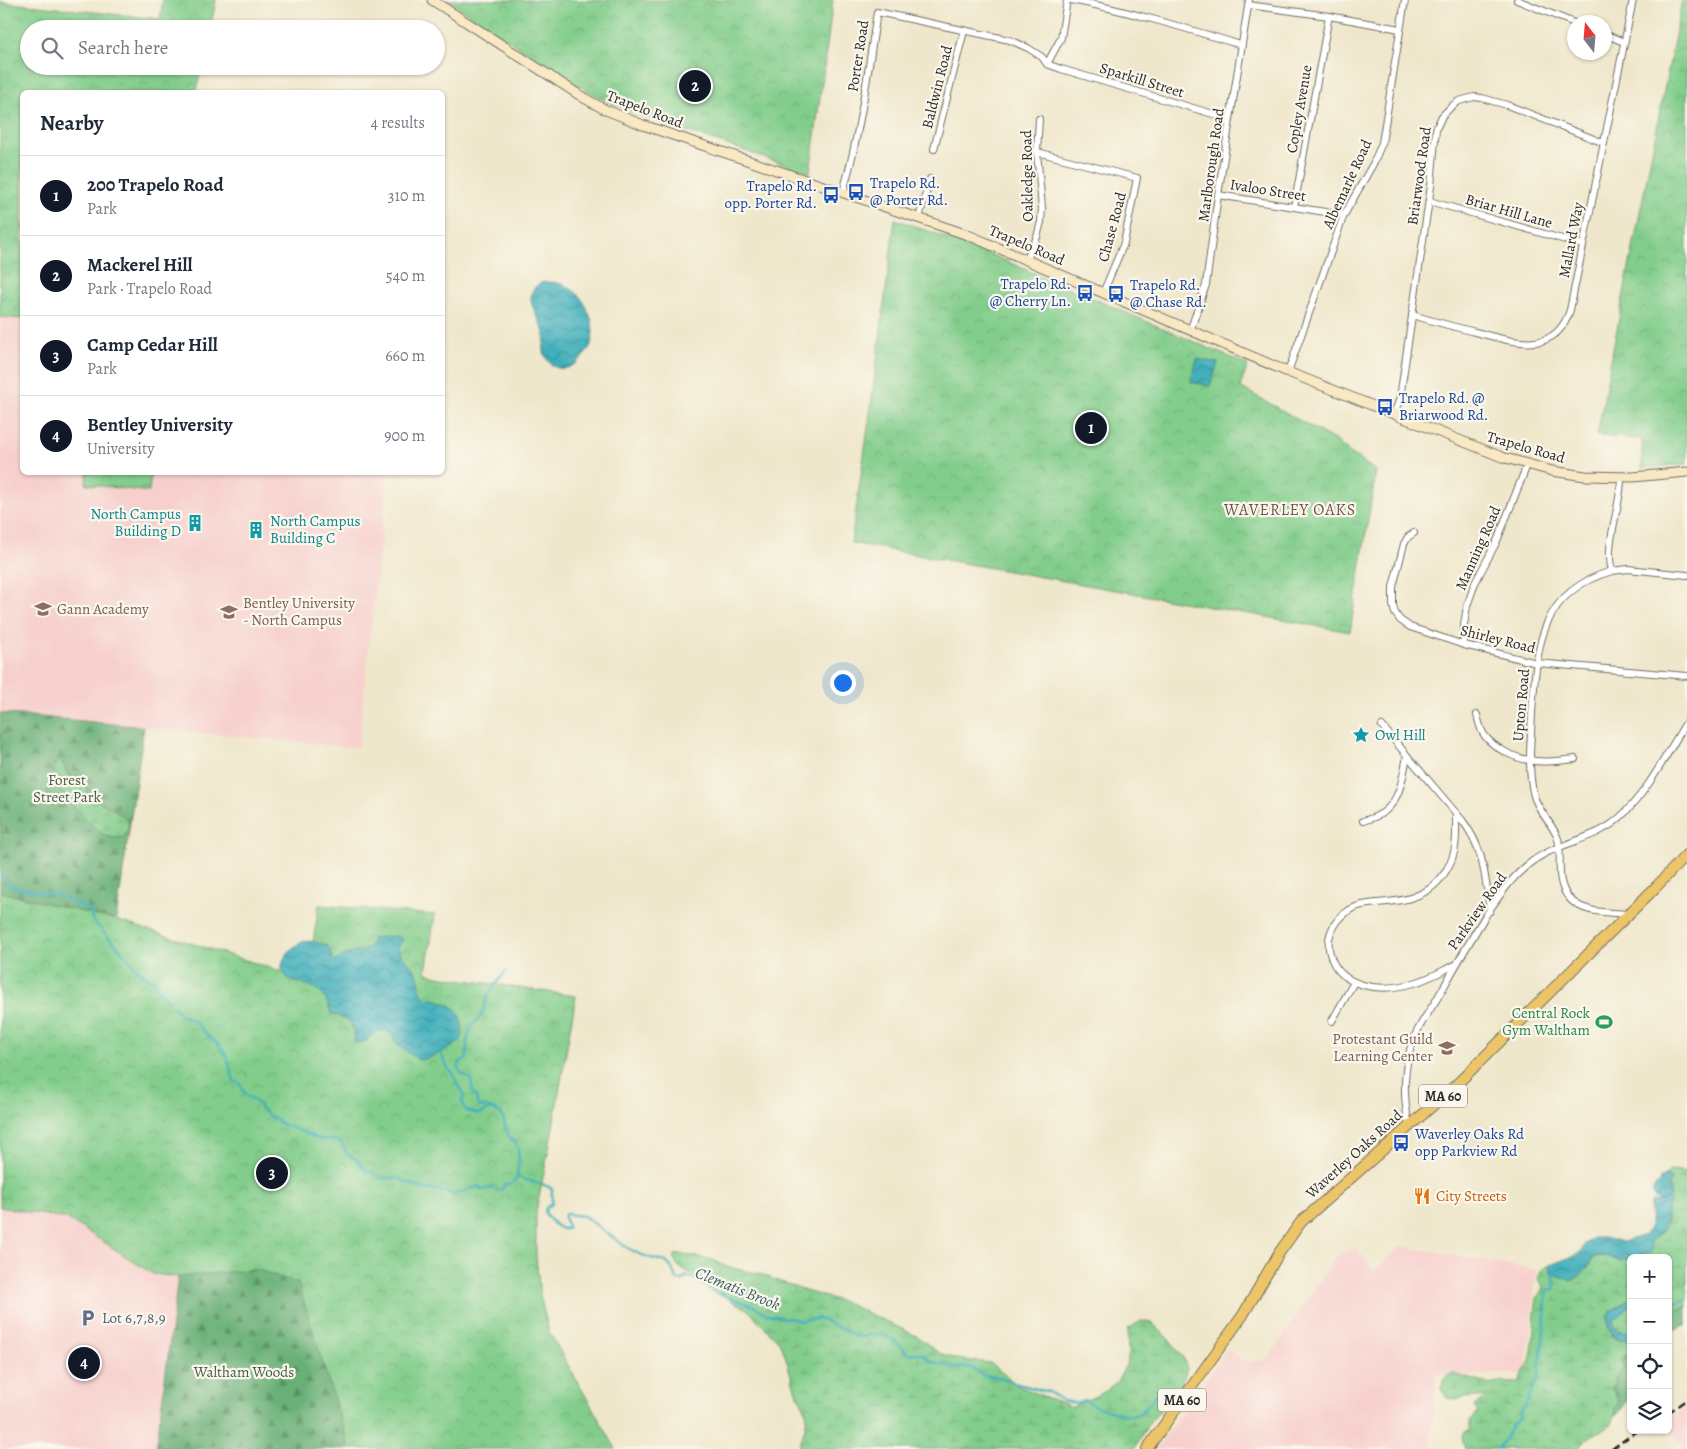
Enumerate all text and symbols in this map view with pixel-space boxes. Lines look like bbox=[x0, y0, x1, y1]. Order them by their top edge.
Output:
north arrow bbox=[1567, 15, 1612, 60]
street label: Porter Road bbox=[842, 18, 874, 93]
search box bbox=[20, 20, 445, 75]
icon: search bbox=[38, 34, 66, 62]
text: Search here bbox=[78, 35, 168, 61]
street label: Baldwin Road bbox=[917, 42, 957, 131]
street label: Sparkill Street bbox=[1097, 58, 1187, 102]
street label: Copley Avenue bbox=[1281, 63, 1317, 155]
pin: 2 bbox=[679, 67, 711, 105]
street label: Trapelo Road bbox=[604, 85, 687, 133]
street label: Marlborough Road bbox=[1193, 106, 1229, 223]
text: Nearby bbox=[40, 109, 103, 137]
text: 4 results bbox=[371, 112, 425, 134]
street label: Briarwood Road bbox=[1402, 125, 1436, 227]
street label: Oakledge Road bbox=[1016, 129, 1038, 222]
street label: Albemarle Road bbox=[1317, 135, 1377, 233]
text: 200 Trapelo Road bbox=[87, 172, 224, 198]
place label: Trapelo Rd. @ Porter Rd. bbox=[870, 173, 948, 210]
street label: Ivaloo Street bbox=[1228, 174, 1308, 206]
place label: Trapelo Rd. opp. Porter Rd. bbox=[725, 176, 817, 213]
bus stop icon: Trapelo Rd. @ Porter Rd. bbox=[846, 182, 866, 202]
text: 1 bbox=[53, 185, 59, 207]
text: 310 m bbox=[388, 185, 425, 207]
bus stop icon: Trapelo Rd. opp. Porter Rd. bbox=[821, 185, 841, 205]
street label: Chase Road bbox=[1093, 189, 1131, 264]
street label: Briar Hill Lane bbox=[1463, 189, 1555, 233]
text: Park bbox=[87, 198, 117, 220]
street label: Mallard Way bbox=[1554, 200, 1588, 280]
street label: Trapelo Road bbox=[986, 220, 1069, 270]
text: Mackerel Hill bbox=[87, 252, 193, 278]
text: 2 bbox=[52, 265, 60, 287]
text: 540 m bbox=[386, 265, 425, 287]
place label: Trapelo Rd. @ Cherry Ln. bbox=[990, 274, 1071, 311]
place label: Trapelo Rd. @ Chase Rd. bbox=[1130, 275, 1207, 312]
text: Park · Trapelo Road bbox=[87, 278, 212, 300]
bus stop icon: Trapelo Rd. @ Cherry Ln. bbox=[1075, 283, 1095, 303]
bus stop icon: Trapelo Rd. @ Chase Rd. bbox=[1106, 284, 1126, 304]
text: Camp Cedar Hill bbox=[87, 332, 218, 358]
text: 3 bbox=[53, 345, 59, 367]
text: 660 m bbox=[385, 345, 425, 367]
text: Park bbox=[87, 358, 117, 380]
place label: Trapelo Rd. @ Briarwood Rd. bbox=[1399, 388, 1488, 425]
bus stop icon: Trapelo Rd. @ Briarwood Rd. bbox=[1375, 397, 1395, 417]
pin: 1 bbox=[1075, 409, 1107, 447]
text: Bentley University bbox=[87, 412, 233, 438]
text: 4 bbox=[52, 425, 60, 447]
text: 900 m bbox=[384, 425, 425, 447]
street label: Trapelo Road bbox=[1485, 426, 1568, 468]
text: University bbox=[87, 438, 154, 460]
district label: WAVERLEY OAKS bbox=[1223, 499, 1356, 521]
street label: Manning Road bbox=[1451, 502, 1506, 593]
place label: North Campus Building D bbox=[90, 504, 181, 541]
place label: North Campus Building C bbox=[270, 511, 361, 548]
building icon: North Campus Building D bbox=[185, 513, 205, 533]
building icon: North Campus Building C bbox=[246, 520, 266, 540]
place label: Bentley University - North Campus bbox=[243, 593, 355, 630]
school or university icon: Gann Academy bbox=[33, 599, 53, 619]
place label: Gann Academy bbox=[57, 599, 149, 619]
school or university icon: Bentley University - North Campus bbox=[219, 602, 239, 622]
street label: Shirley Road bbox=[1458, 620, 1539, 658]
street label: Upton Road bbox=[1508, 667, 1534, 742]
your location bbox=[830, 670, 856, 696]
place icon: Owl Hill bbox=[1351, 725, 1371, 745]
place label: Owl Hill bbox=[1375, 725, 1426, 745]
park label: Forest Street Park bbox=[33, 770, 102, 807]
street label: Parkview Road bbox=[1443, 867, 1512, 954]
place label: Central Rock Gym Waltham bbox=[1502, 1003, 1591, 1040]
sports icon: Central Rock Gym Waltham bbox=[1594, 1012, 1614, 1032]
place label: Protestant Guild Learning Center bbox=[1332, 1029, 1434, 1066]
school or university icon: Protestant Guild Learning Center bbox=[1437, 1038, 1457, 1058]
road number: MA 60 bbox=[1419, 1084, 1467, 1108]
street label: Waverley Oaks Road bbox=[1301, 1105, 1407, 1203]
place label: Waverley Oaks Rd opp Parkview Rd bbox=[1414, 1124, 1525, 1161]
bus stop icon: Waverley Oaks Rd opp Parkview Rd bbox=[1391, 1133, 1411, 1153]
pin: 3 bbox=[256, 1154, 288, 1192]
restaurant icon: City Streets bbox=[1412, 1186, 1432, 1206]
place label: City Streets bbox=[1436, 1186, 1507, 1206]
map controls bbox=[1627, 1254, 1672, 1434]
button: + bbox=[1627, 1254, 1672, 1299]
water label: Clematis Brook bbox=[692, 1262, 783, 1316]
button: − bbox=[1627, 1299, 1672, 1344]
parking icon: Lot 6,7,8,9 bbox=[78, 1308, 98, 1328]
place label: Lot 6,7,8,9 bbox=[102, 1308, 166, 1328]
pin: 4 bbox=[68, 1344, 100, 1382]
button: locate bbox=[1627, 1344, 1672, 1389]
park label: Waltham Woods bbox=[193, 1362, 294, 1382]
road number: MA 60 bbox=[1158, 1388, 1206, 1412]
button: layers bbox=[1627, 1389, 1672, 1434]

